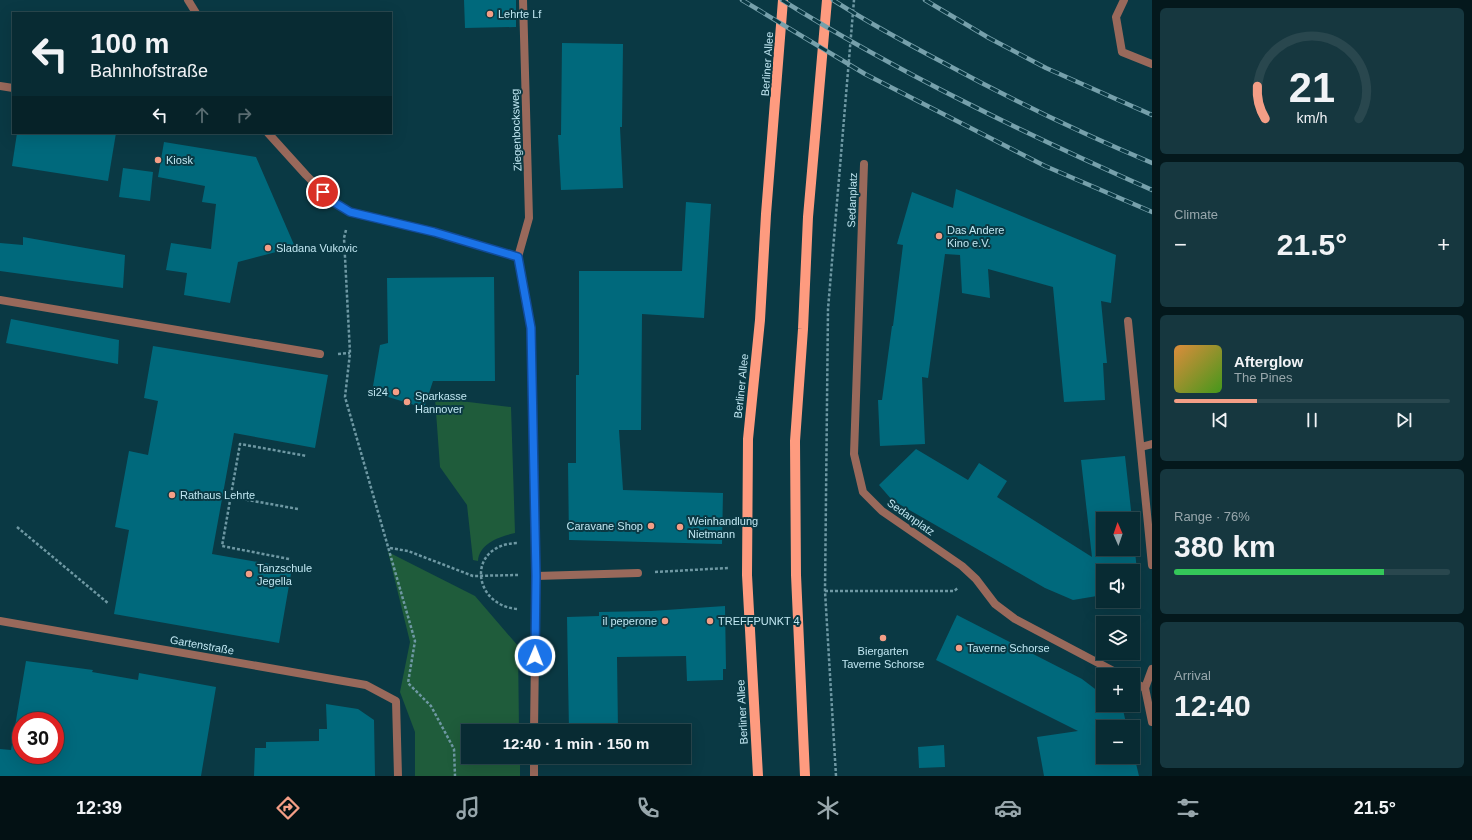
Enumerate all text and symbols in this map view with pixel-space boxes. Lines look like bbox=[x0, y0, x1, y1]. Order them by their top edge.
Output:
place label: Lehrte Lf bbox=[498, 8, 542, 20]
marker: Lehrte Lf bbox=[485, 9, 495, 19]
icon: left bbox=[24, 28, 76, 80]
text: 100 m bbox=[90, 28, 169, 59]
street label: Berliner Allee bbox=[759, 31, 775, 97]
text: Bahnhofstraße bbox=[90, 61, 208, 81]
text: 21 bbox=[1289, 64, 1335, 111]
street label: Ziegenbocksweg bbox=[509, 89, 523, 171]
icon: left bbox=[149, 104, 171, 126]
icon: ahead bbox=[191, 104, 213, 126]
icon: right bbox=[233, 104, 255, 126]
text: km/h bbox=[1297, 109, 1328, 125]
place label: Kiosk bbox=[166, 154, 193, 166]
marker: Kiosk bbox=[153, 155, 163, 165]
street label: Sedanplatz bbox=[845, 172, 859, 228]
pin bbox=[306, 175, 340, 209]
icon: arrive bbox=[312, 181, 334, 203]
text: Climate bbox=[1174, 207, 1218, 222]
place label: Das Andere Kino e.V. bbox=[947, 224, 1004, 249]
text: 21.5° bbox=[1277, 228, 1347, 261]
marker: Das Andere Kino e.V. bbox=[934, 231, 944, 241]
text: − bbox=[1174, 232, 1187, 257]
text: + bbox=[1437, 232, 1450, 257]
place label: Sladana Vukovic bbox=[276, 242, 358, 254]
marker: Sladana Vukovic bbox=[263, 243, 273, 253]
street label: Berliner Allee bbox=[732, 353, 750, 419]
text: Afterglow bbox=[1234, 353, 1303, 370]
text: The Pines bbox=[1234, 370, 1293, 385]
place label: si24 bbox=[368, 386, 388, 398]
marker: si24 bbox=[391, 387, 401, 397]
place label: Sparkasse Hannover bbox=[415, 390, 467, 415]
marker: Sparkasse Hannover bbox=[402, 397, 412, 407]
icon: previous bbox=[1209, 409, 1231, 431]
icon: pause bbox=[1301, 409, 1323, 431]
icon: next bbox=[1393, 409, 1415, 431]
place label: Rathaus Lehrte bbox=[180, 489, 255, 501]
marker: Rathaus Lehrte bbox=[167, 490, 177, 500]
street label: Sedanplatz bbox=[885, 496, 937, 538]
text: Range · 76% bbox=[1174, 509, 1250, 524]
north arrow bbox=[1096, 512, 1140, 556]
map controls bbox=[1096, 512, 1140, 764]
place label: Weinhandlung Nietmann bbox=[688, 515, 758, 540]
place label: Caravane Shop bbox=[567, 520, 643, 532]
marker: Caravane Shop bbox=[646, 521, 656, 531]
marker: Weinhandlung Nietmann bbox=[675, 522, 685, 532]
text: 380 km bbox=[1174, 530, 1276, 563]
place label: Tanzschule Jegella bbox=[257, 562, 312, 587]
button: sound bbox=[1096, 564, 1140, 608]
marker: Tanzschule Jegella bbox=[244, 569, 254, 579]
place label: il peperone bbox=[603, 615, 657, 627]
place label: TREFFPUNKT 4 bbox=[718, 615, 800, 627]
marker: il peperone bbox=[660, 616, 670, 626]
marker: TREFFPUNKT 4 bbox=[705, 616, 715, 626]
button: layers bbox=[1096, 616, 1140, 660]
street label: Gartenstraße bbox=[169, 633, 235, 657]
marker: Biergarten Taverne Schorse bbox=[878, 633, 888, 643]
position arrow bbox=[514, 635, 556, 677]
place label: Taverne Schorse bbox=[967, 642, 1050, 654]
marker: Taverne Schorse bbox=[954, 643, 964, 653]
place label: Biergarten Taverne Schorse bbox=[842, 645, 924, 670]
button: + bbox=[1096, 668, 1140, 712]
text: Arrival bbox=[1174, 668, 1211, 683]
street label: Berliner Allee bbox=[734, 679, 750, 745]
text: 12:40 bbox=[1174, 689, 1251, 722]
speed limit sign: 30 bbox=[12, 712, 64, 764]
button: − bbox=[1096, 720, 1140, 764]
text: 12:40 · 1 min · 150 m bbox=[503, 735, 649, 752]
icon: directions bbox=[274, 794, 302, 822]
icon: music bbox=[454, 794, 482, 822]
icon: phone bbox=[634, 794, 662, 822]
icon: climate bbox=[814, 794, 842, 822]
icon: car bbox=[994, 794, 1022, 822]
icon: filters bbox=[1174, 794, 1202, 822]
text: 12:39 bbox=[76, 798, 122, 818]
text: 21.5° bbox=[1354, 798, 1396, 818]

